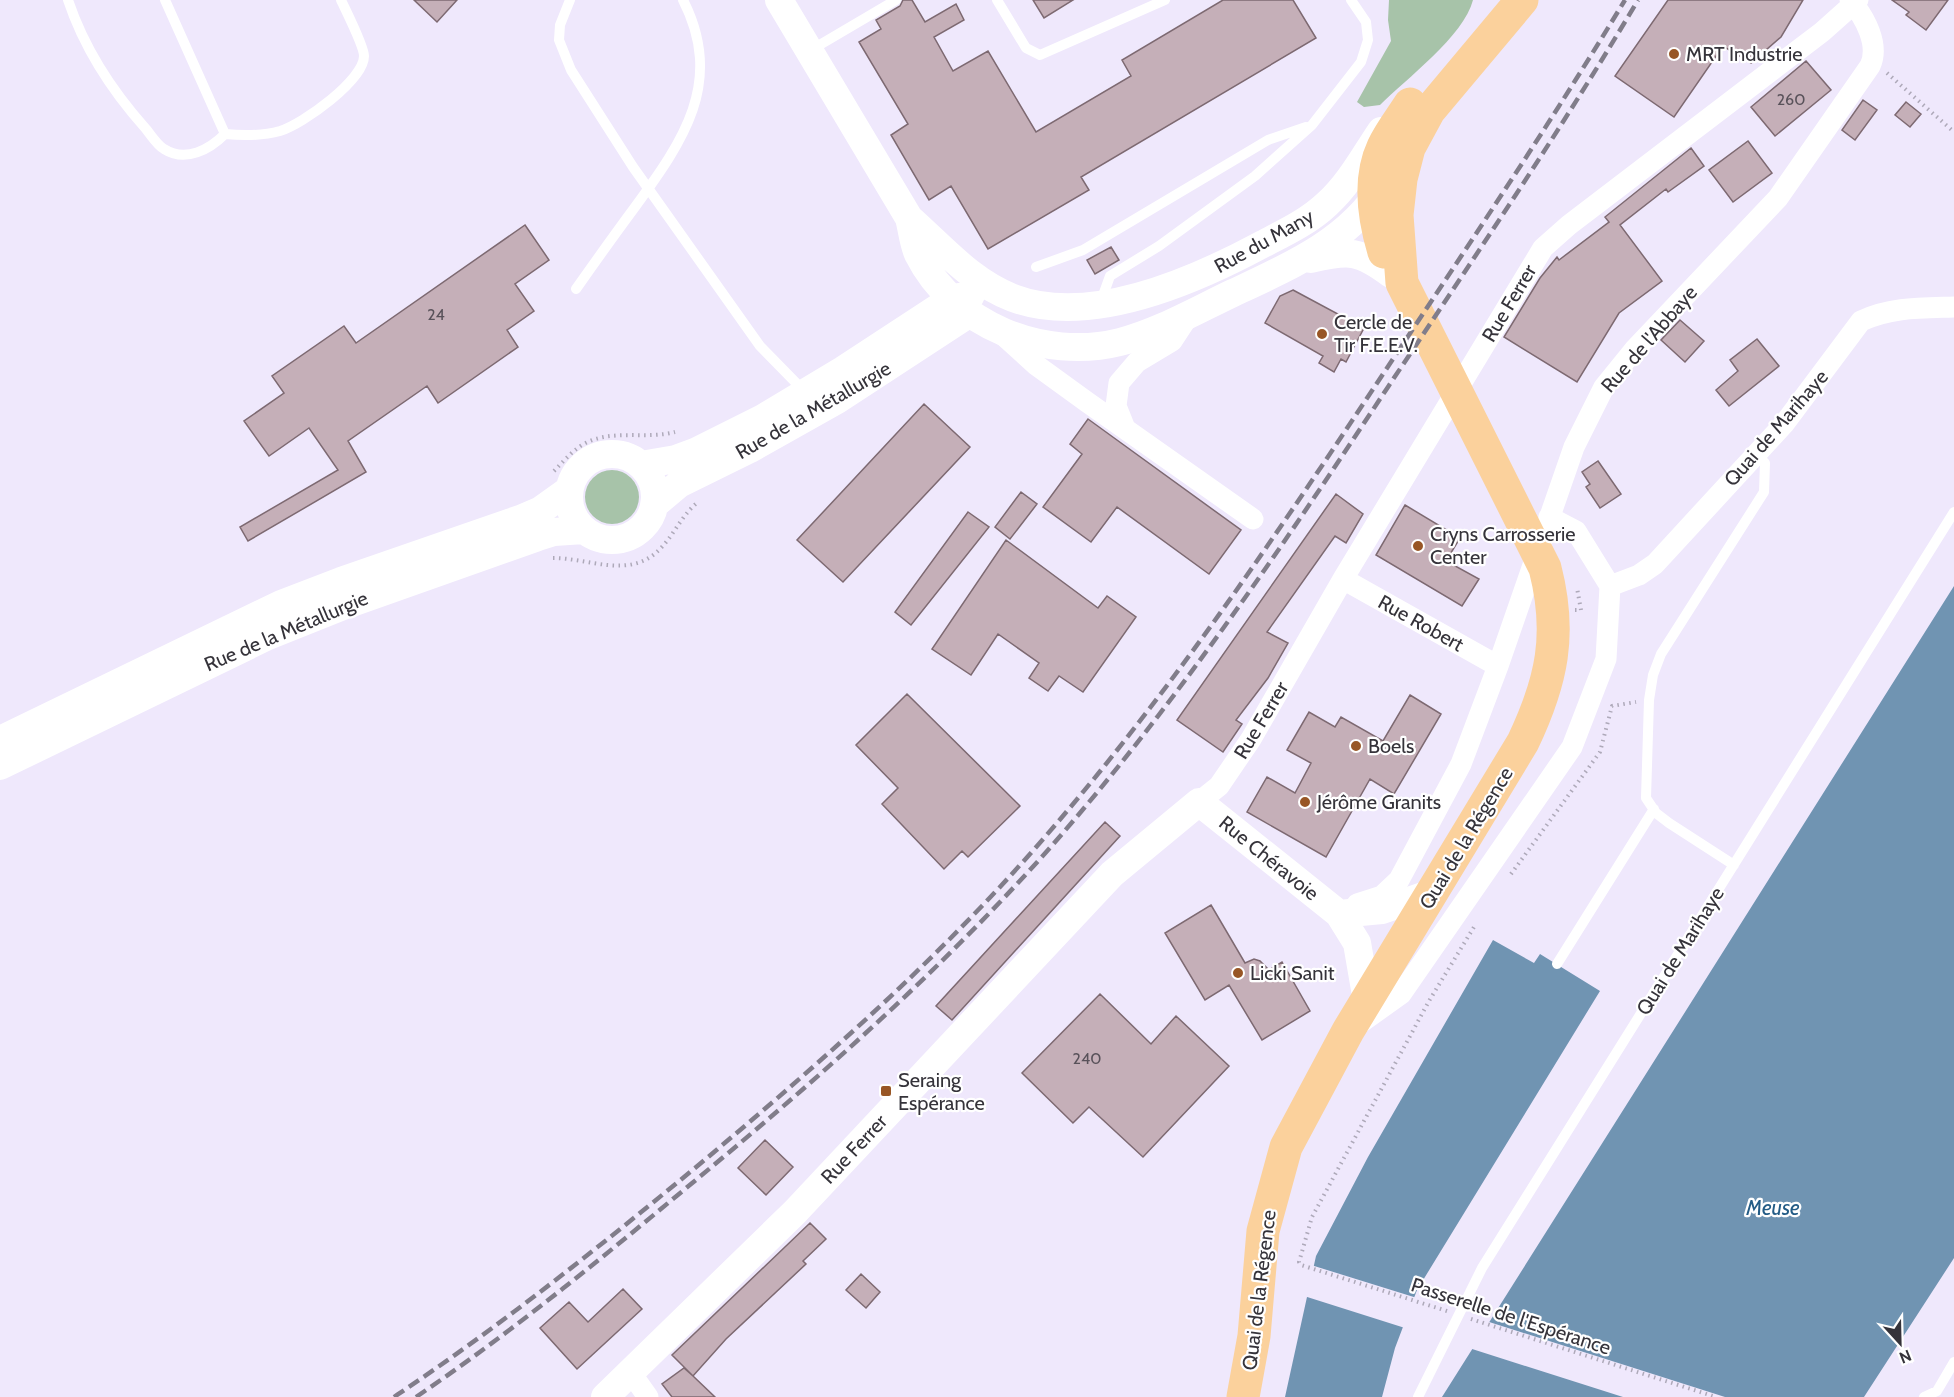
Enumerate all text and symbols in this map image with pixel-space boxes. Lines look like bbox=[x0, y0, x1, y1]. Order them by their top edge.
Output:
place label: MRT Industrie bbox=[1686, 42, 1803, 66]
marker: MRT Industrie bbox=[1667, 47, 1681, 61]
house number: 260 bbox=[1777, 90, 1805, 109]
street label: Rue du Many bbox=[1210, 204, 1318, 278]
street label: Rue Ferrer bbox=[1477, 259, 1542, 346]
street label: Rue de l'Abbaye bbox=[1596, 281, 1702, 397]
house number: 24 bbox=[427, 305, 445, 324]
place label: Cercle de Tir F.E.E.V. bbox=[1334, 310, 1418, 357]
marker: Cercle de Tir F.E.E.V. bbox=[1315, 327, 1329, 341]
street label: Rue de la Métallurgie bbox=[731, 356, 895, 464]
street label: Quai de Marihaye bbox=[1719, 365, 1833, 491]
place label: Cryns Carrosserie Center bbox=[1430, 522, 1575, 569]
marker: Cryns Carrosserie Center bbox=[1411, 539, 1425, 553]
street label: Rue de la Métallurgie bbox=[201, 586, 371, 676]
street label: Rue Robert bbox=[1374, 590, 1468, 656]
street label: Rue Ferrer bbox=[1229, 676, 1294, 763]
place label: Boels bbox=[1368, 734, 1414, 758]
marker: Boels bbox=[1349, 739, 1363, 753]
street label: Quai de la Régence bbox=[1414, 763, 1518, 913]
place label: Jérôme Granits bbox=[1316, 790, 1441, 814]
marker: Jérôme Granits bbox=[1298, 795, 1312, 809]
street label: Rue Chéravoie bbox=[1214, 811, 1324, 905]
street label: Quai de Marihaye bbox=[1631, 883, 1729, 1019]
place label: Licki Sanit bbox=[1250, 961, 1335, 985]
marker: Licki Sanit bbox=[1231, 966, 1245, 980]
house number: 240 bbox=[1073, 1049, 1101, 1068]
place label: Seraing Espérance bbox=[898, 1068, 985, 1115]
marker: Seraing Espérance bbox=[879, 1084, 893, 1098]
street label: Rue Ferrer bbox=[816, 1109, 892, 1189]
water label: Meuse bbox=[1745, 1195, 1800, 1220]
street label: Quai de la Régence bbox=[1237, 1209, 1281, 1371]
street label: Passerelle de l'Espérance bbox=[1408, 1272, 1614, 1360]
north arrow bbox=[1870, 1313, 1930, 1373]
text: N bbox=[1897, 1346, 1914, 1367]

